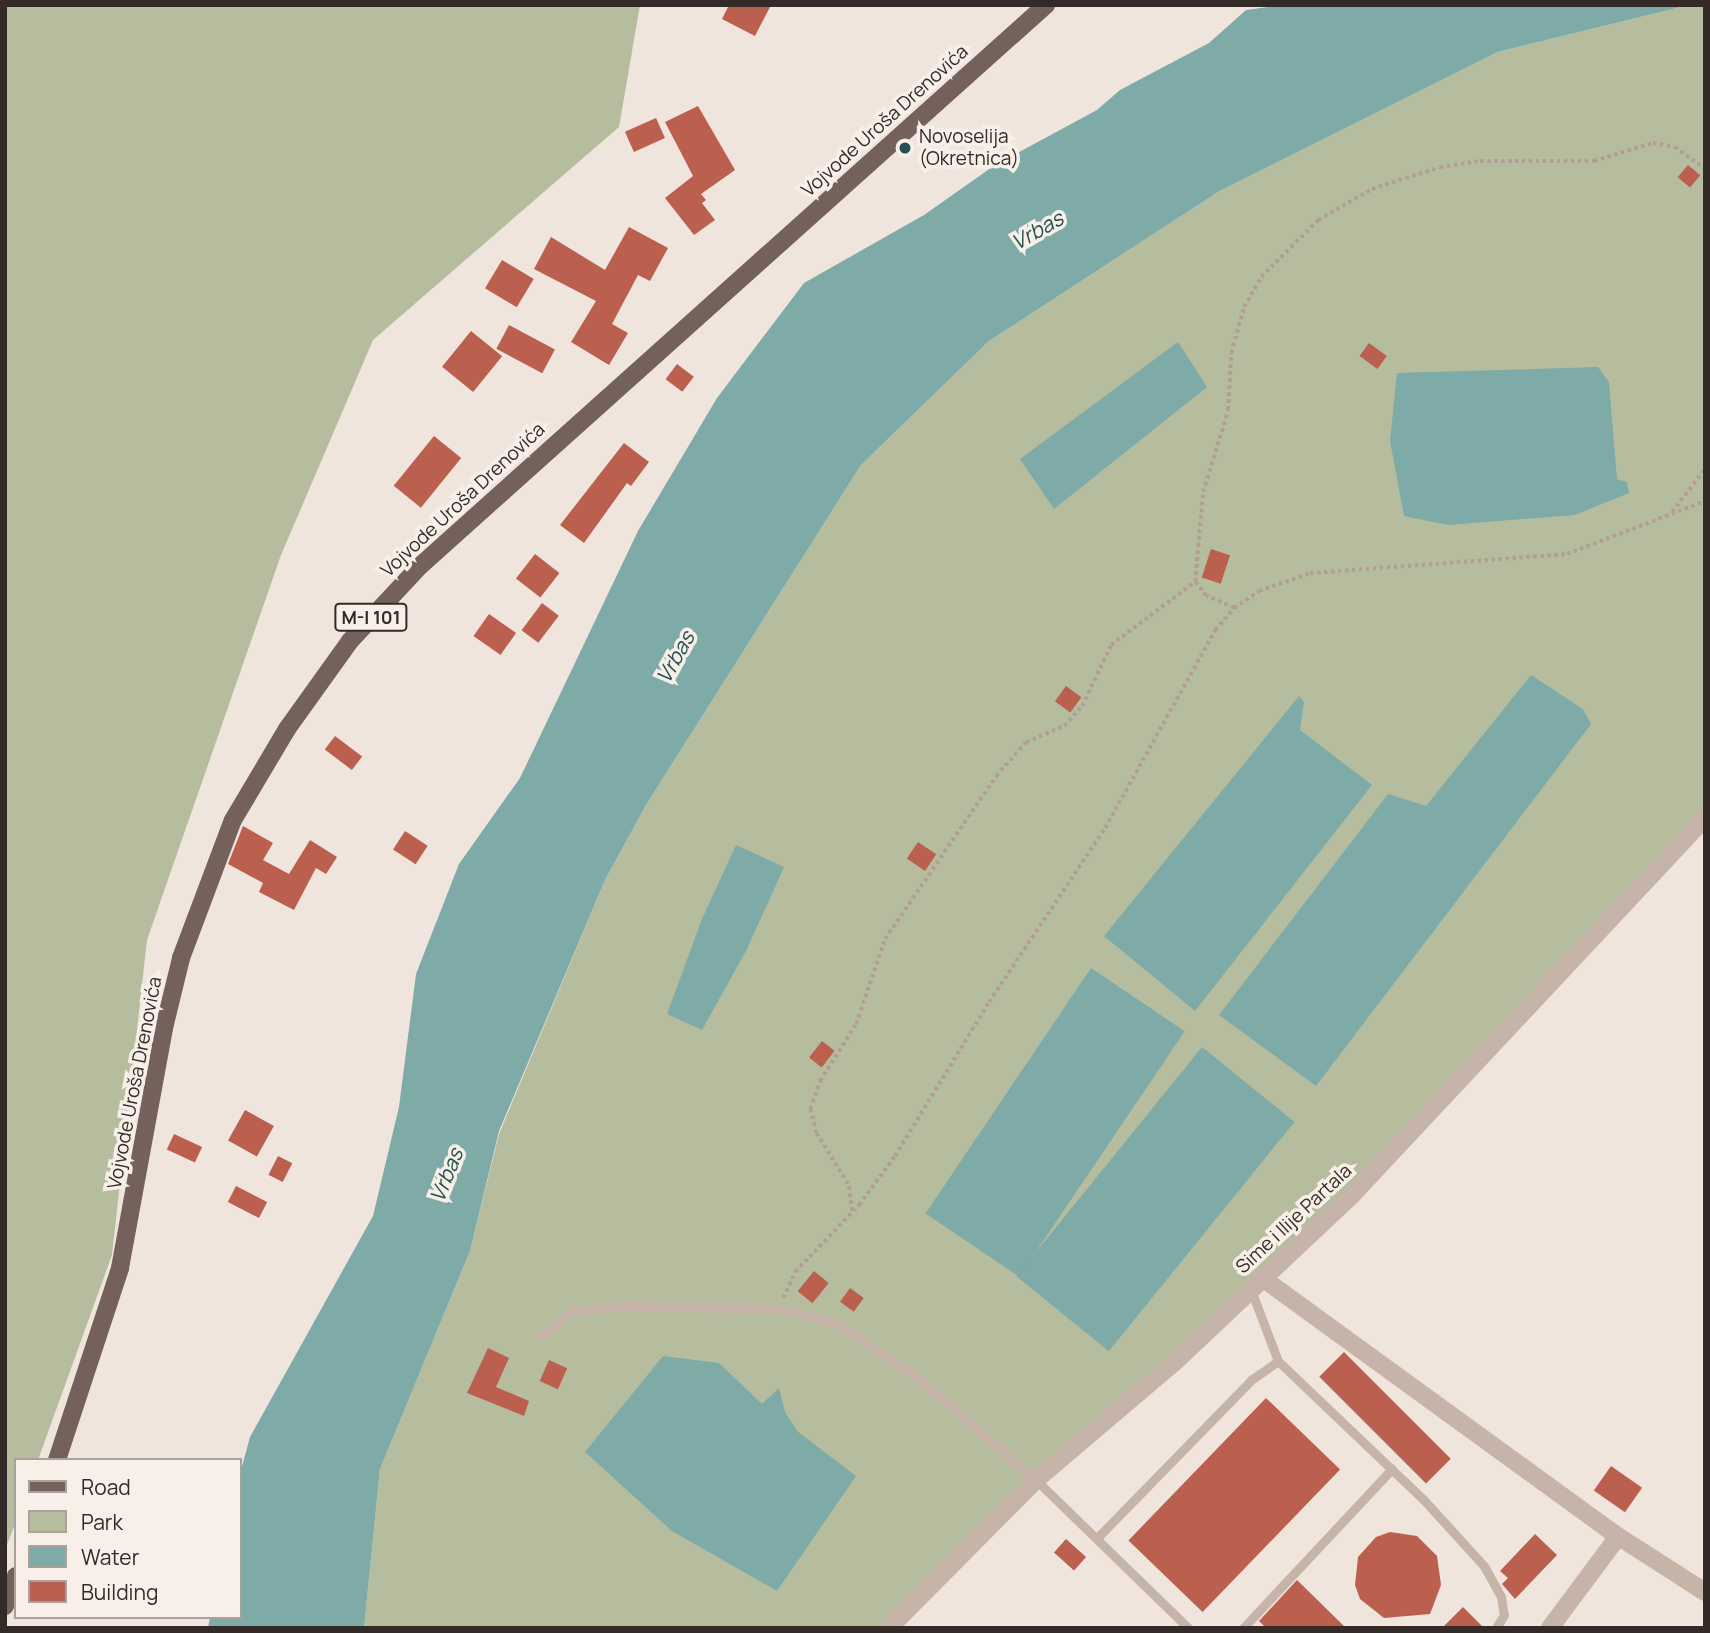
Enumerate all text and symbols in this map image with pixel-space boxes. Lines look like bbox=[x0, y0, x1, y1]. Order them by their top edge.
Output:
street label: Vojvode Uroša Drenovića bbox=[797, 40, 973, 202]
place label: Novoselija (Okretnica) bbox=[919, 126, 1019, 170]
marker: Novoselija (Okretnica) bbox=[897, 140, 913, 156]
water label: Vrbas bbox=[1007, 205, 1067, 255]
street label: Vojvode Uroša Drenovića bbox=[376, 418, 550, 582]
road number: M-I 101 bbox=[334, 602, 408, 632]
water label: Vrbas bbox=[651, 627, 699, 687]
street label: Vojvode Uroša Drenovića bbox=[103, 975, 167, 1191]
water label: Vrbas bbox=[424, 1145, 468, 1205]
street label: Sime i Ilije Partala bbox=[1231, 1160, 1357, 1278]
legend bbox=[14, 1458, 242, 1619]
text: Road bbox=[81, 1473, 131, 1501]
text: Park bbox=[81, 1508, 123, 1536]
text: Water bbox=[81, 1543, 139, 1571]
text: Building bbox=[81, 1578, 158, 1606]

